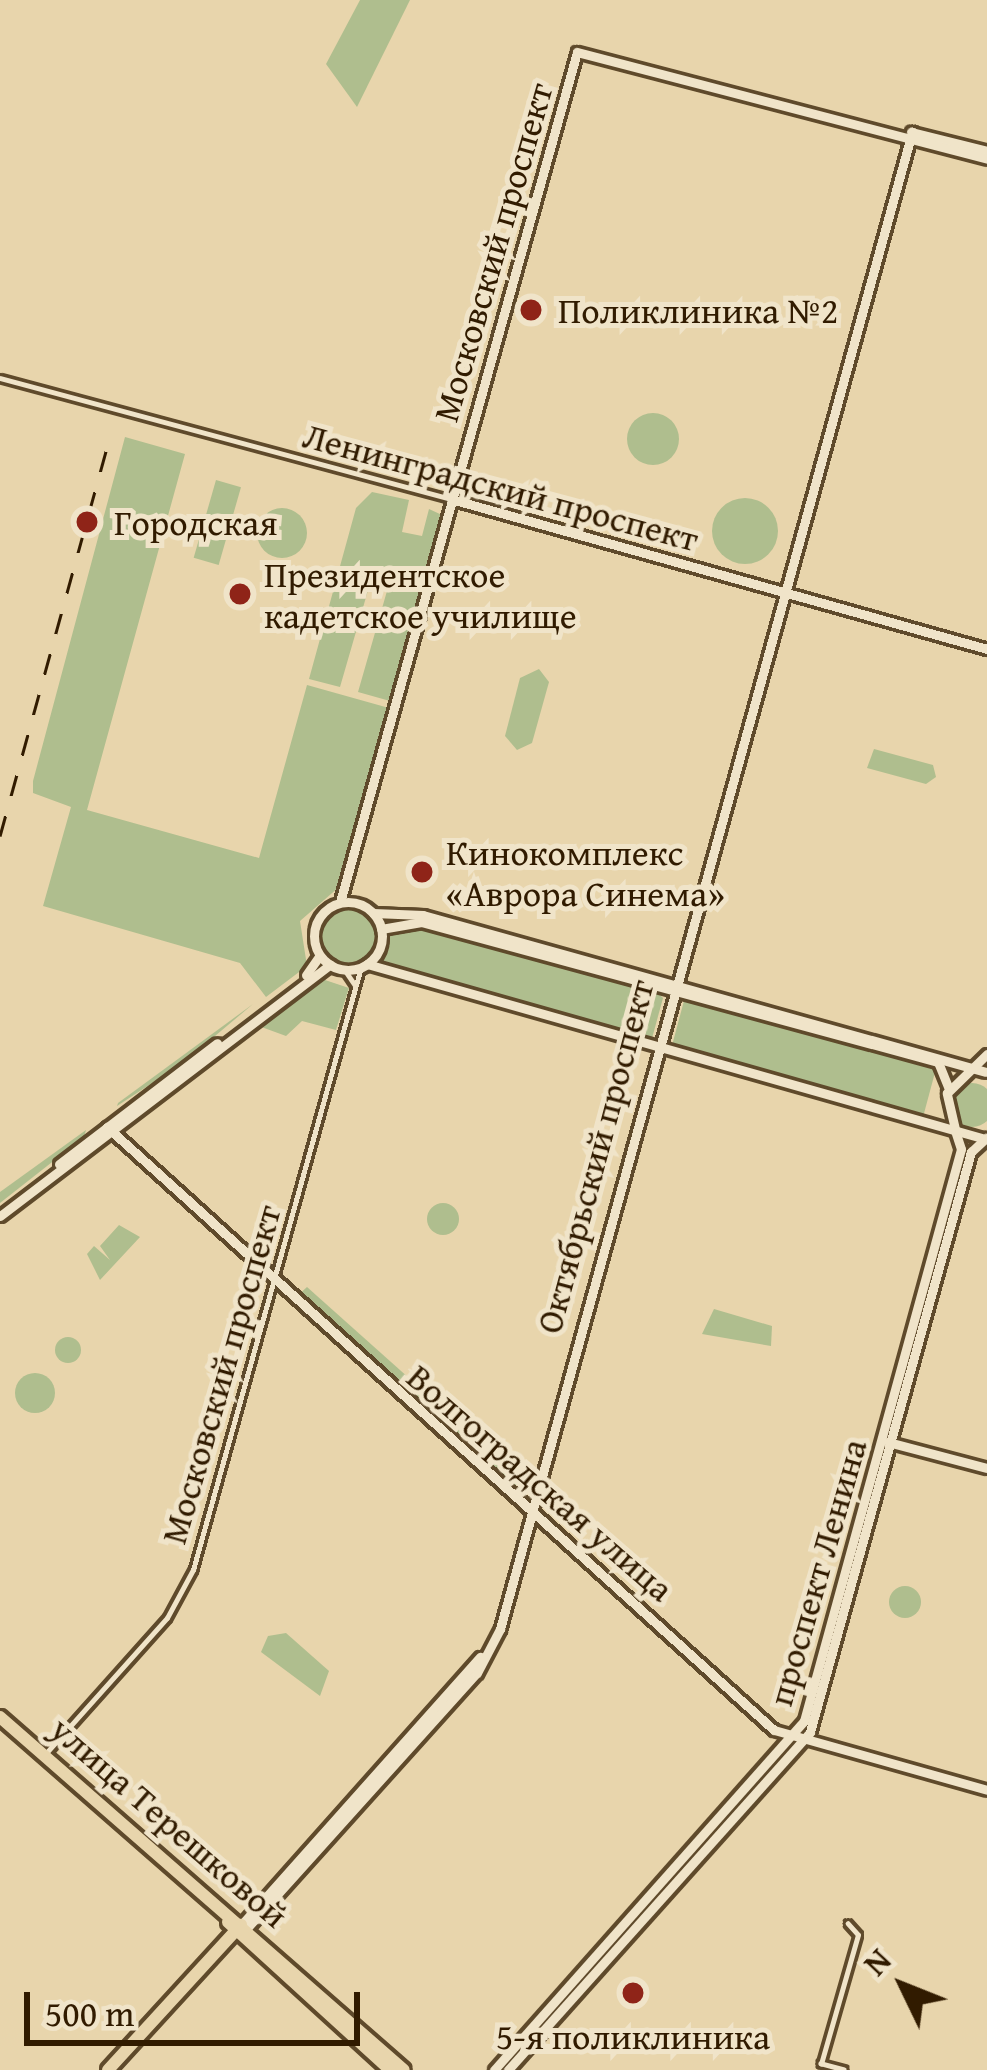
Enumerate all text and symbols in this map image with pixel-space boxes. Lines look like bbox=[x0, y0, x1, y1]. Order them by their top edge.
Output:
street label: Московский проспект bbox=[423, 78, 561, 426]
place label: Поликлиника №2 bbox=[558, 288, 838, 332]
marker: Поликлиника №2 bbox=[515, 294, 547, 326]
street label: Ленинградский проспект bbox=[299, 412, 703, 560]
place label: Городская bbox=[114, 500, 277, 544]
marker: Городская bbox=[71, 506, 103, 538]
place label: Президентское кадетское училище bbox=[264, 551, 577, 636]
marker: Президентское кадетское училище bbox=[227, 581, 253, 607]
place label: Кинокомплекс «Аврора Синема» bbox=[446, 829, 725, 914]
marker: Кинокомплекс «Аврора Синема» bbox=[409, 859, 435, 885]
street label: Октябрьский проспект bbox=[526, 975, 662, 1337]
street label: Московский проспект bbox=[151, 1200, 289, 1548]
street label: Волгоградская улица bbox=[399, 1355, 683, 1609]
street label: проспект Ленина bbox=[757, 1434, 875, 1710]
street label: улица Терешковой bbox=[43, 1706, 297, 1936]
north arrow bbox=[843, 1926, 963, 2046]
text: N bbox=[852, 1937, 902, 1986]
scale bar bbox=[30, 1968, 366, 2042]
marker: 5-я поликлиника bbox=[617, 1977, 649, 2009]
text: 500 m bbox=[45, 1986, 134, 2039]
place label: 5-я поликлиника bbox=[496, 2014, 770, 2058]

